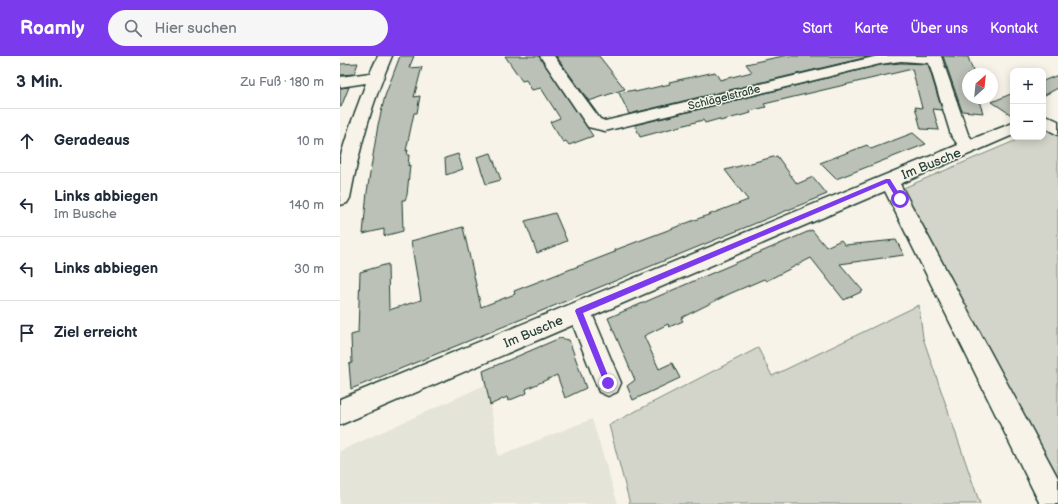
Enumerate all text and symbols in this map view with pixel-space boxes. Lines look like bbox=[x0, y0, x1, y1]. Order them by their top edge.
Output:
search box bbox=[108, 10, 388, 46]
text: Roamly bbox=[20, 17, 84, 40]
icon: search bbox=[122, 17, 144, 39]
text: Hier suchen bbox=[154, 19, 237, 38]
text: Start bbox=[802, 20, 832, 37]
text: Karte bbox=[854, 20, 888, 37]
text: Über uns bbox=[910, 20, 968, 37]
text: Kontakt bbox=[990, 20, 1038, 37]
north arrow bbox=[962, 68, 998, 104]
map controls bbox=[1010, 68, 1046, 140]
button: + bbox=[1010, 68, 1046, 104]
text: 3 Min. bbox=[16, 72, 63, 92]
text: Zu Fuß · 180 m bbox=[240, 74, 324, 90]
street label: Schlägelstraße bbox=[687, 82, 762, 113]
button: − bbox=[1010, 104, 1046, 140]
icon: ahead bbox=[16, 130, 38, 152]
text: Geradeaus bbox=[54, 131, 130, 150]
text: 10 m bbox=[297, 133, 324, 149]
street label: Im Busche bbox=[899, 145, 964, 183]
text: Links abbiegen bbox=[54, 187, 158, 206]
route start bbox=[891, 190, 909, 208]
icon: left bbox=[16, 194, 38, 216]
text: 140 m bbox=[289, 197, 324, 213]
text: Im Busche bbox=[54, 206, 117, 222]
icon: left bbox=[16, 258, 38, 280]
text: Links abbiegen bbox=[54, 259, 158, 278]
text: 30 m bbox=[294, 261, 324, 277]
street label: Im Busche bbox=[501, 312, 566, 352]
icon: arrive bbox=[16, 322, 38, 344]
text: Ziel erreicht bbox=[54, 323, 137, 342]
route end bbox=[599, 374, 617, 392]

